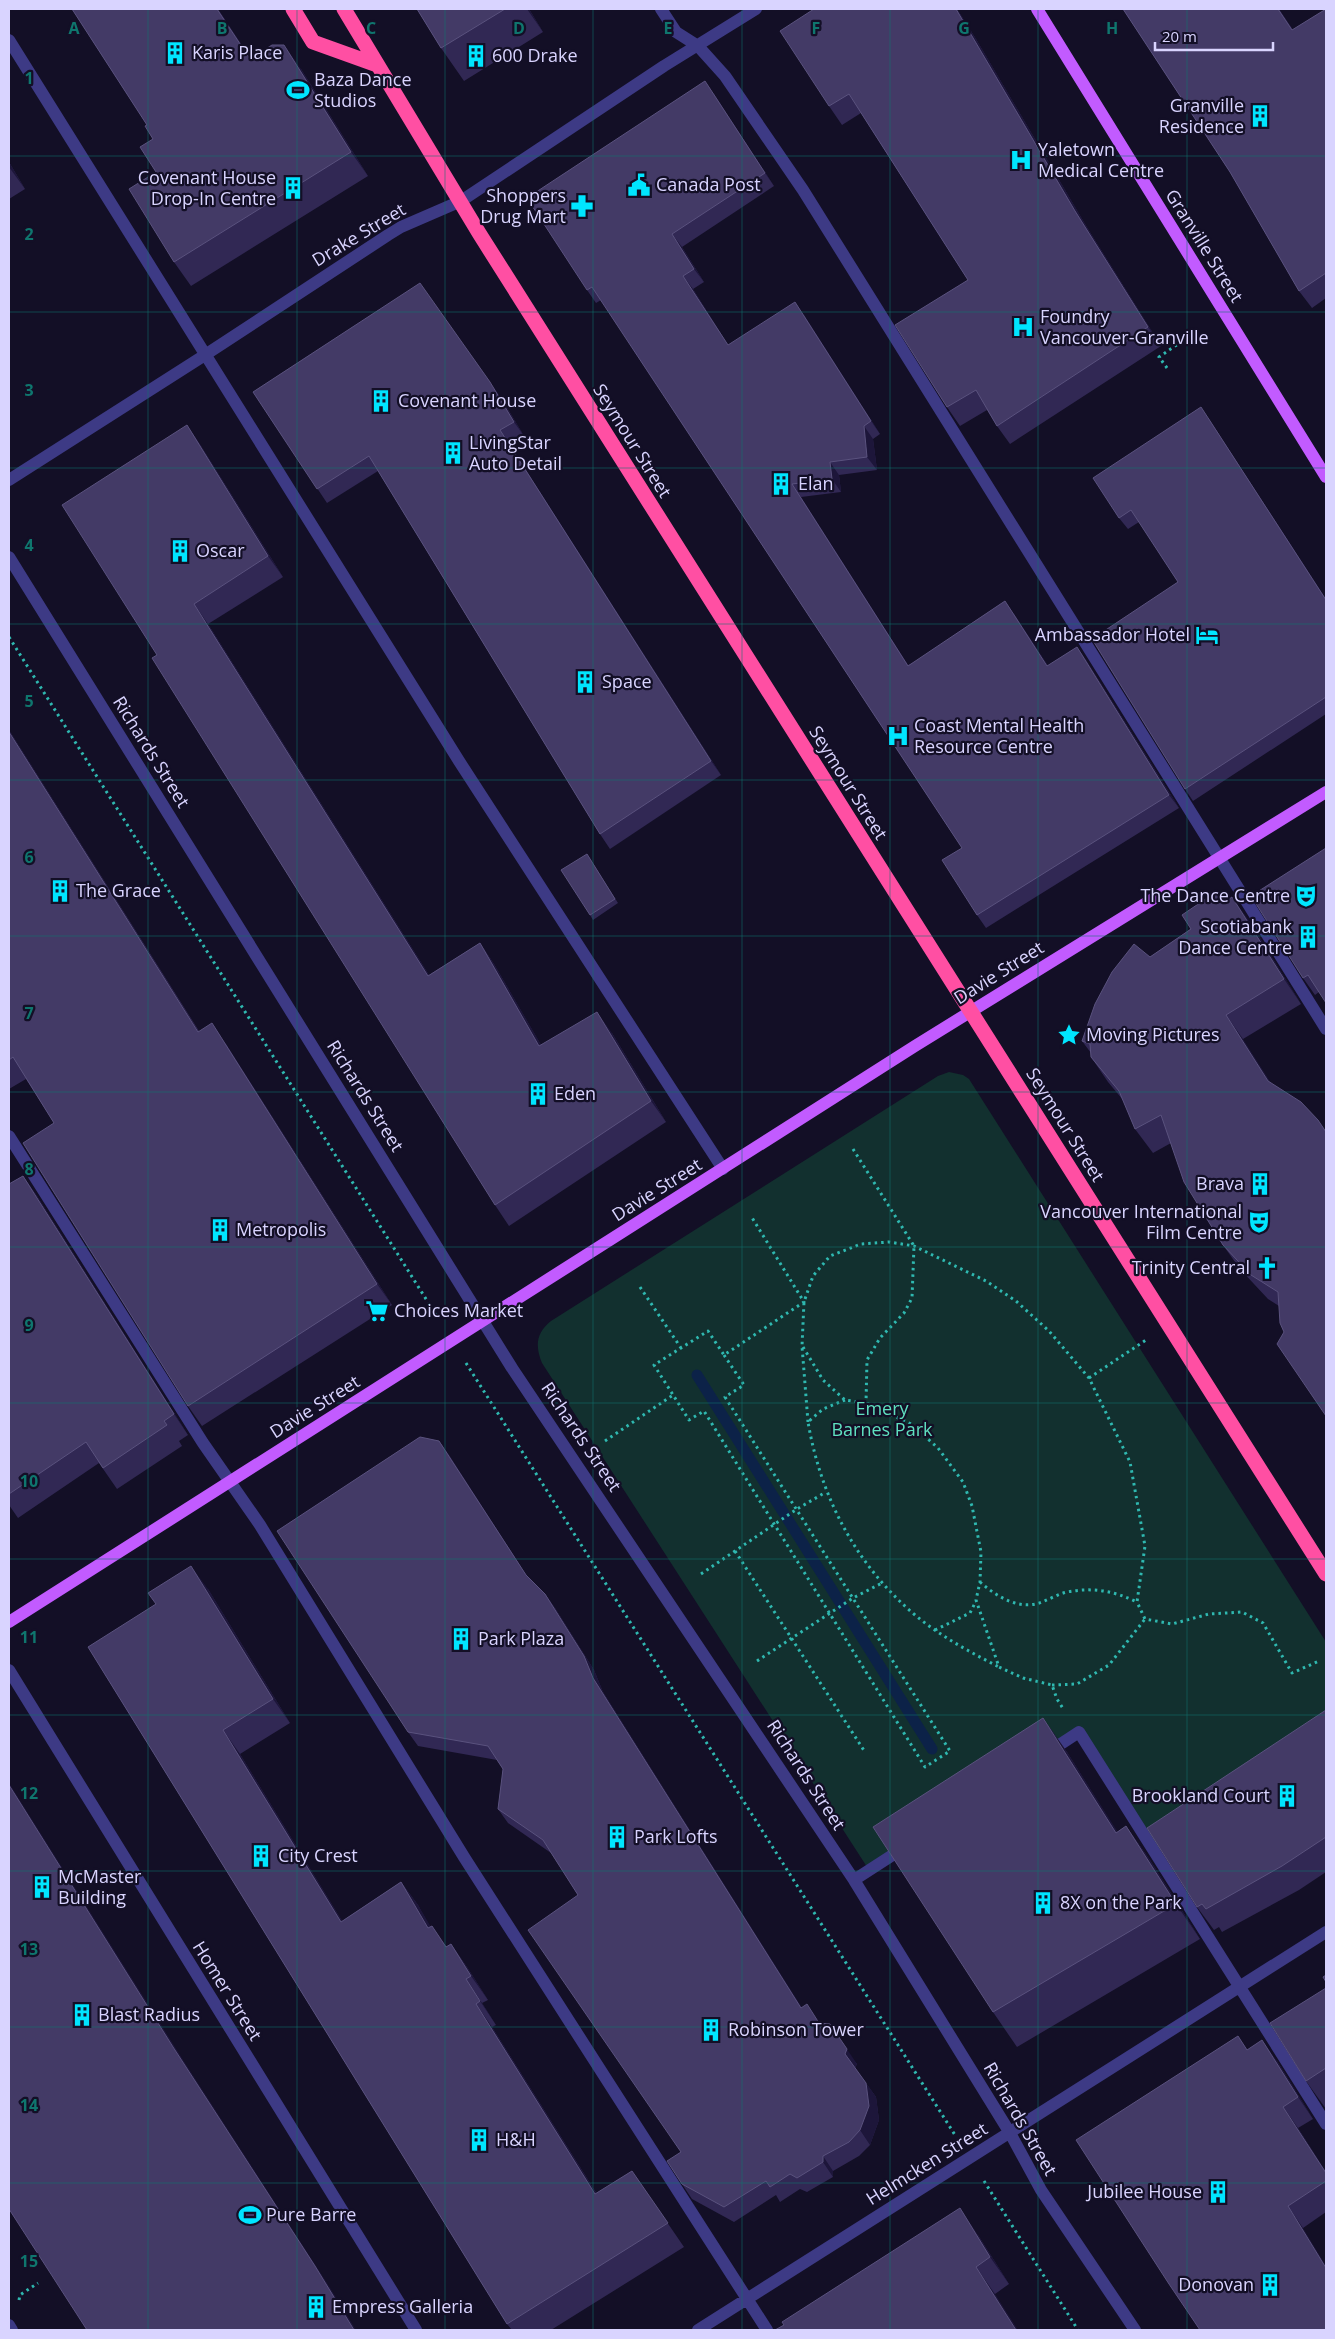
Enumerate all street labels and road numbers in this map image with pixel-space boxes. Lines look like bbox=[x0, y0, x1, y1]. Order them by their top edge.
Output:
street label: Granville Street bbox=[1160, 184, 1249, 307]
street label: Drake Street bbox=[307, 197, 410, 271]
street label: Seymour Street bbox=[588, 379, 677, 502]
street label: Richards Street bbox=[108, 691, 196, 812]
street label: Seymour Street bbox=[804, 721, 893, 844]
street label: Davie Street bbox=[949, 935, 1048, 1009]
street label: Richards Street bbox=[322, 1035, 410, 1156]
street label: Seymour Street bbox=[1021, 1063, 1110, 1186]
street label: Davie Street bbox=[607, 1152, 706, 1226]
street label: Davie Street bbox=[265, 1369, 364, 1443]
street label: Richards Street bbox=[536, 1377, 627, 1496]
street label: Richards Street bbox=[762, 1715, 852, 1834]
street label: Homer Street bbox=[188, 1936, 268, 2045]
street label: Richards Street bbox=[979, 2057, 1063, 2180]
street label: Helmcken Street bbox=[861, 2116, 992, 2210]

